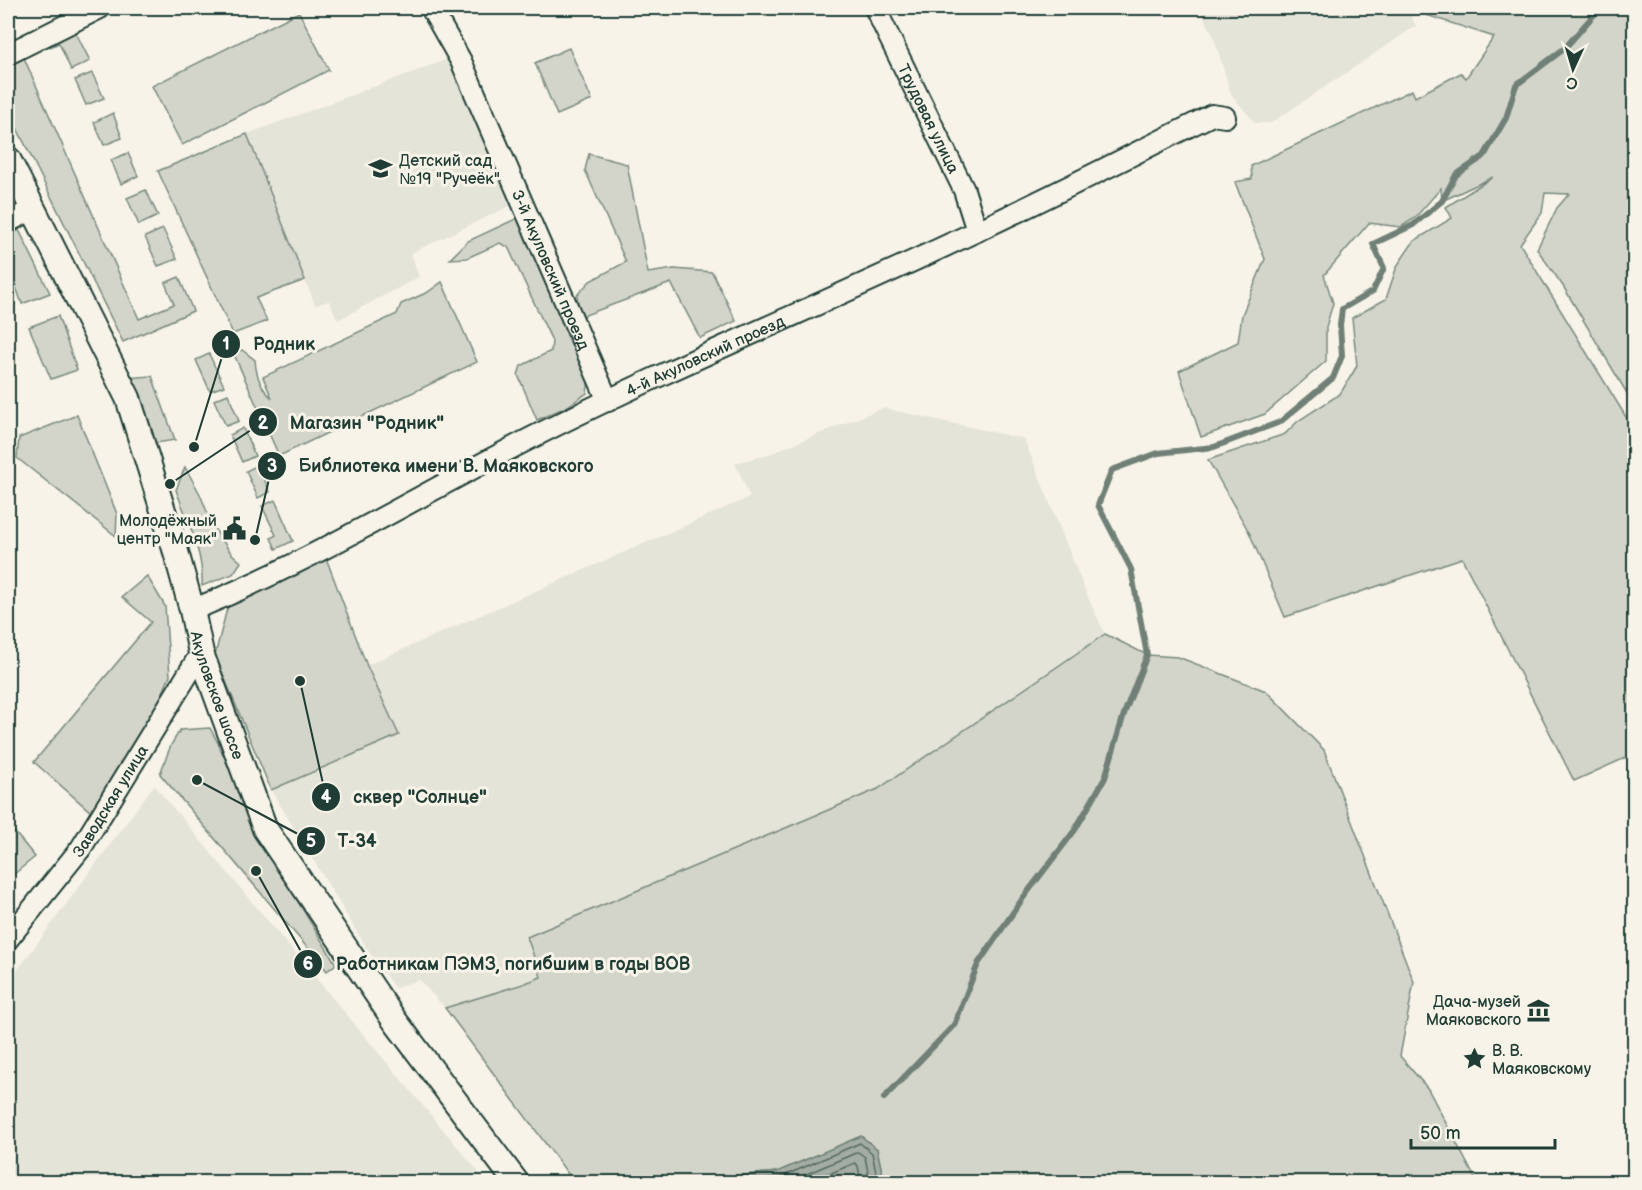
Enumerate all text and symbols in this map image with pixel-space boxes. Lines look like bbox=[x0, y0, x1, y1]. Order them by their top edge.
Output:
north arrow bbox=[1543, 39, 1603, 99]
street label: Трудовая улица bbox=[893, 61, 963, 177]
text: С bbox=[1566, 73, 1578, 92]
place label: Детский сад №19 "Ручеёк" bbox=[399, 152, 500, 189]
school or university icon: Детский сад №19 "Ручеёк" bbox=[368, 156, 394, 182]
street label: 3-й Акуловский проезд bbox=[507, 187, 593, 353]
street label: 4-й Акуловский проезд bbox=[623, 312, 788, 401]
callout: Родник bbox=[211, 326, 327, 362]
text: 1 bbox=[222, 334, 230, 355]
text: Родник bbox=[253, 334, 315, 355]
callout: Магазин "Родник" bbox=[248, 404, 456, 440]
text: 2 bbox=[258, 413, 269, 434]
text: Магазин "Родник" bbox=[290, 413, 444, 434]
callout: Библиотека имени В. Маяковского bbox=[257, 448, 606, 484]
text: 3 bbox=[267, 456, 277, 477]
text: Библиотека имени В. Маяковского bbox=[299, 456, 594, 477]
place label: Молодёжный центр "Маяк" bbox=[117, 512, 217, 549]
public building icon: Молодёжный центр "Маяк" bbox=[222, 516, 248, 542]
street label: Акуловское шоссе bbox=[186, 629, 247, 762]
street label: Заводская улица bbox=[69, 742, 153, 862]
callout: сквер "Солнце" bbox=[311, 779, 498, 815]
text: 4 bbox=[321, 787, 332, 808]
text: сквер "Солнце" bbox=[353, 787, 487, 808]
callout: Т-34 bbox=[296, 823, 389, 859]
text: 5 bbox=[306, 831, 316, 852]
text: Т-34 bbox=[337, 831, 377, 852]
callout: Работникам ПЭМЗ, погибшим в годы ВОВ bbox=[293, 946, 702, 982]
text: 6 bbox=[303, 954, 314, 975]
text: Работникам ПЭМЗ, погибшим в годы ВОВ bbox=[336, 954, 690, 975]
place label: Дача-музей Маяковского bbox=[1426, 993, 1521, 1030]
museum icon: Дача-музей Маяковского bbox=[1526, 997, 1552, 1023]
place label: В. В. Маяковскому bbox=[1492, 1042, 1592, 1079]
place icon: В. В. Маяковскому bbox=[1461, 1046, 1487, 1072]
scale bar bbox=[1411, 1112, 1555, 1150]
text: 50 m bbox=[1420, 1123, 1461, 1144]

